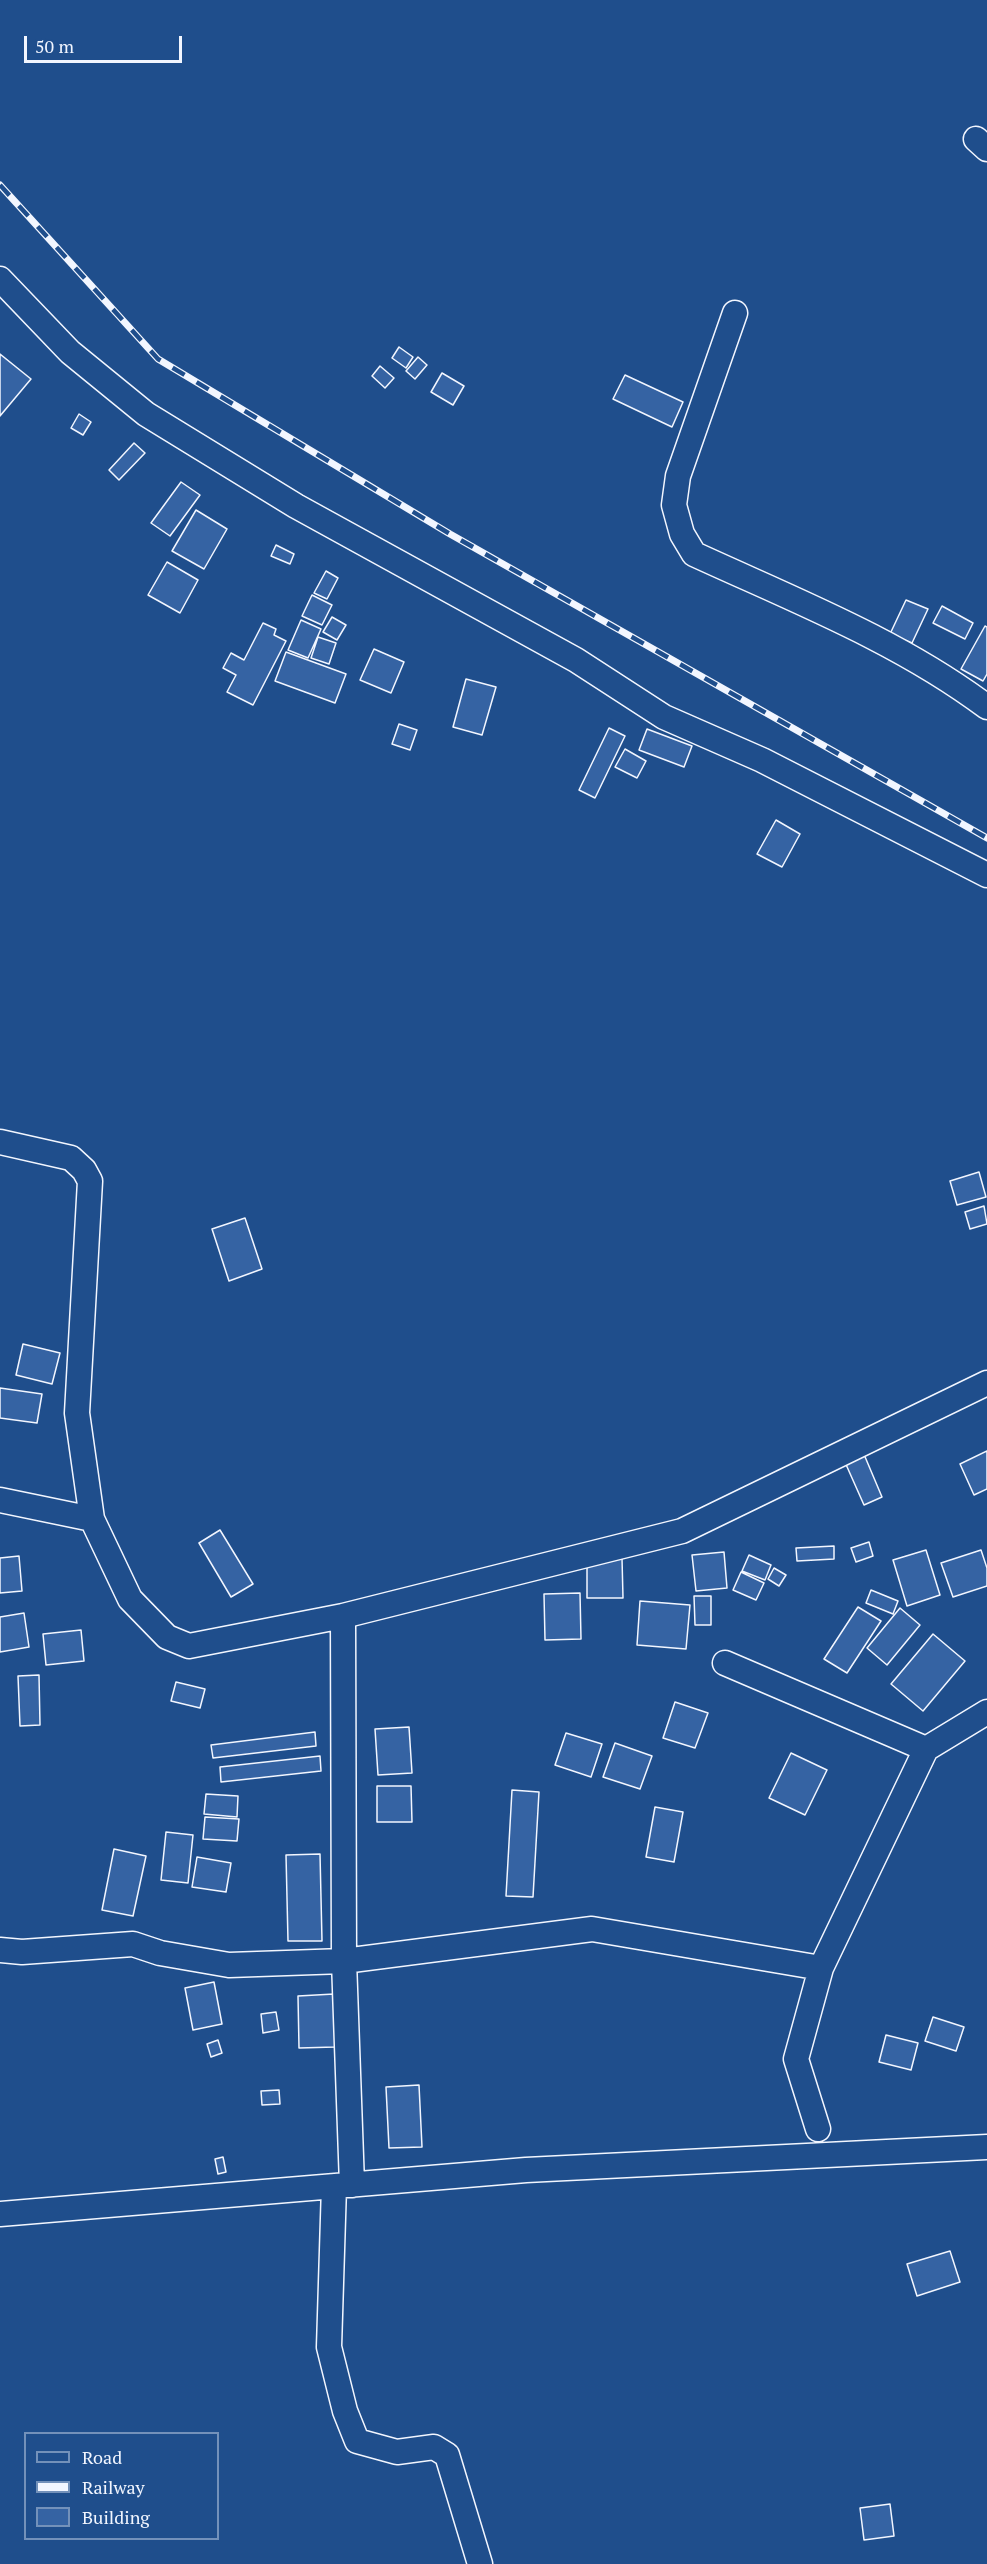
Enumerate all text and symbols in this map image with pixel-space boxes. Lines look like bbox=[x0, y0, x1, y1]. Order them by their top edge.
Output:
scale bar bbox=[27, 24, 184, 62]
text: 50 m bbox=[35, 34, 74, 58]
legend bbox=[24, 2432, 219, 2540]
text: Road bbox=[82, 2445, 122, 2469]
text: Railway bbox=[82, 2475, 145, 2499]
text: Building bbox=[82, 2505, 150, 2529]

